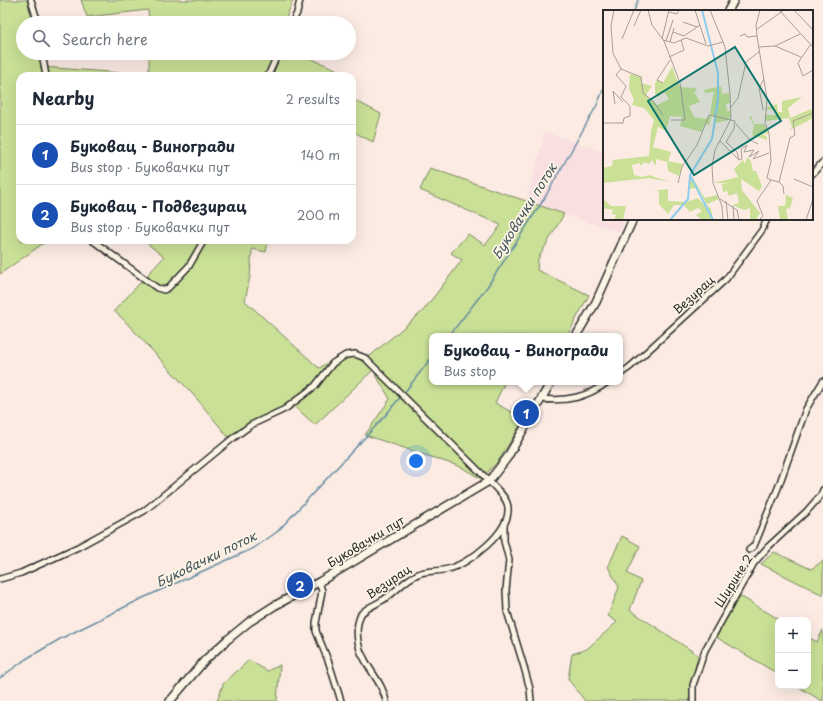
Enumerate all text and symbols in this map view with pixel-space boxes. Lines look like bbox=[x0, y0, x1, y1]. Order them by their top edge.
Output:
inset map bbox=[603, 10, 813, 220]
search box bbox=[16, 16, 356, 60]
icon: search bbox=[30, 27, 52, 49]
text: Search here bbox=[62, 27, 148, 50]
text: Nearby bbox=[32, 85, 94, 111]
text: 2 results bbox=[286, 89, 340, 108]
text: Буковац - Виногради bbox=[70, 134, 235, 157]
text: 1 bbox=[42, 145, 48, 164]
text: 140 m bbox=[301, 145, 340, 164]
text: Bus stop · Буковачки пут bbox=[70, 157, 230, 176]
water label: Буковачки поток bbox=[486, 158, 561, 262]
text: Буковац - Подвезирац bbox=[70, 194, 247, 217]
text: 2 bbox=[40, 205, 50, 224]
text: 200 m bbox=[297, 205, 340, 224]
text: Bus stop · Буковачки пут bbox=[70, 217, 230, 236]
street label: Везирац bbox=[669, 271, 718, 318]
popup bbox=[429, 333, 623, 385]
text: Буковац - Виногради bbox=[443, 338, 609, 361]
text: Bus stop bbox=[443, 361, 496, 380]
pin: 1 bbox=[513, 398, 539, 428]
your location bbox=[406, 451, 426, 471]
street label: Буковачки пут bbox=[323, 511, 408, 571]
water label: Буковачки поток bbox=[152, 525, 260, 591]
street label: Ширине 2 bbox=[710, 550, 757, 611]
street label: Везирац bbox=[363, 560, 414, 603]
pin: 2 bbox=[287, 570, 313, 600]
map controls bbox=[775, 617, 811, 689]
button: + bbox=[775, 617, 811, 653]
button: − bbox=[775, 653, 811, 689]

